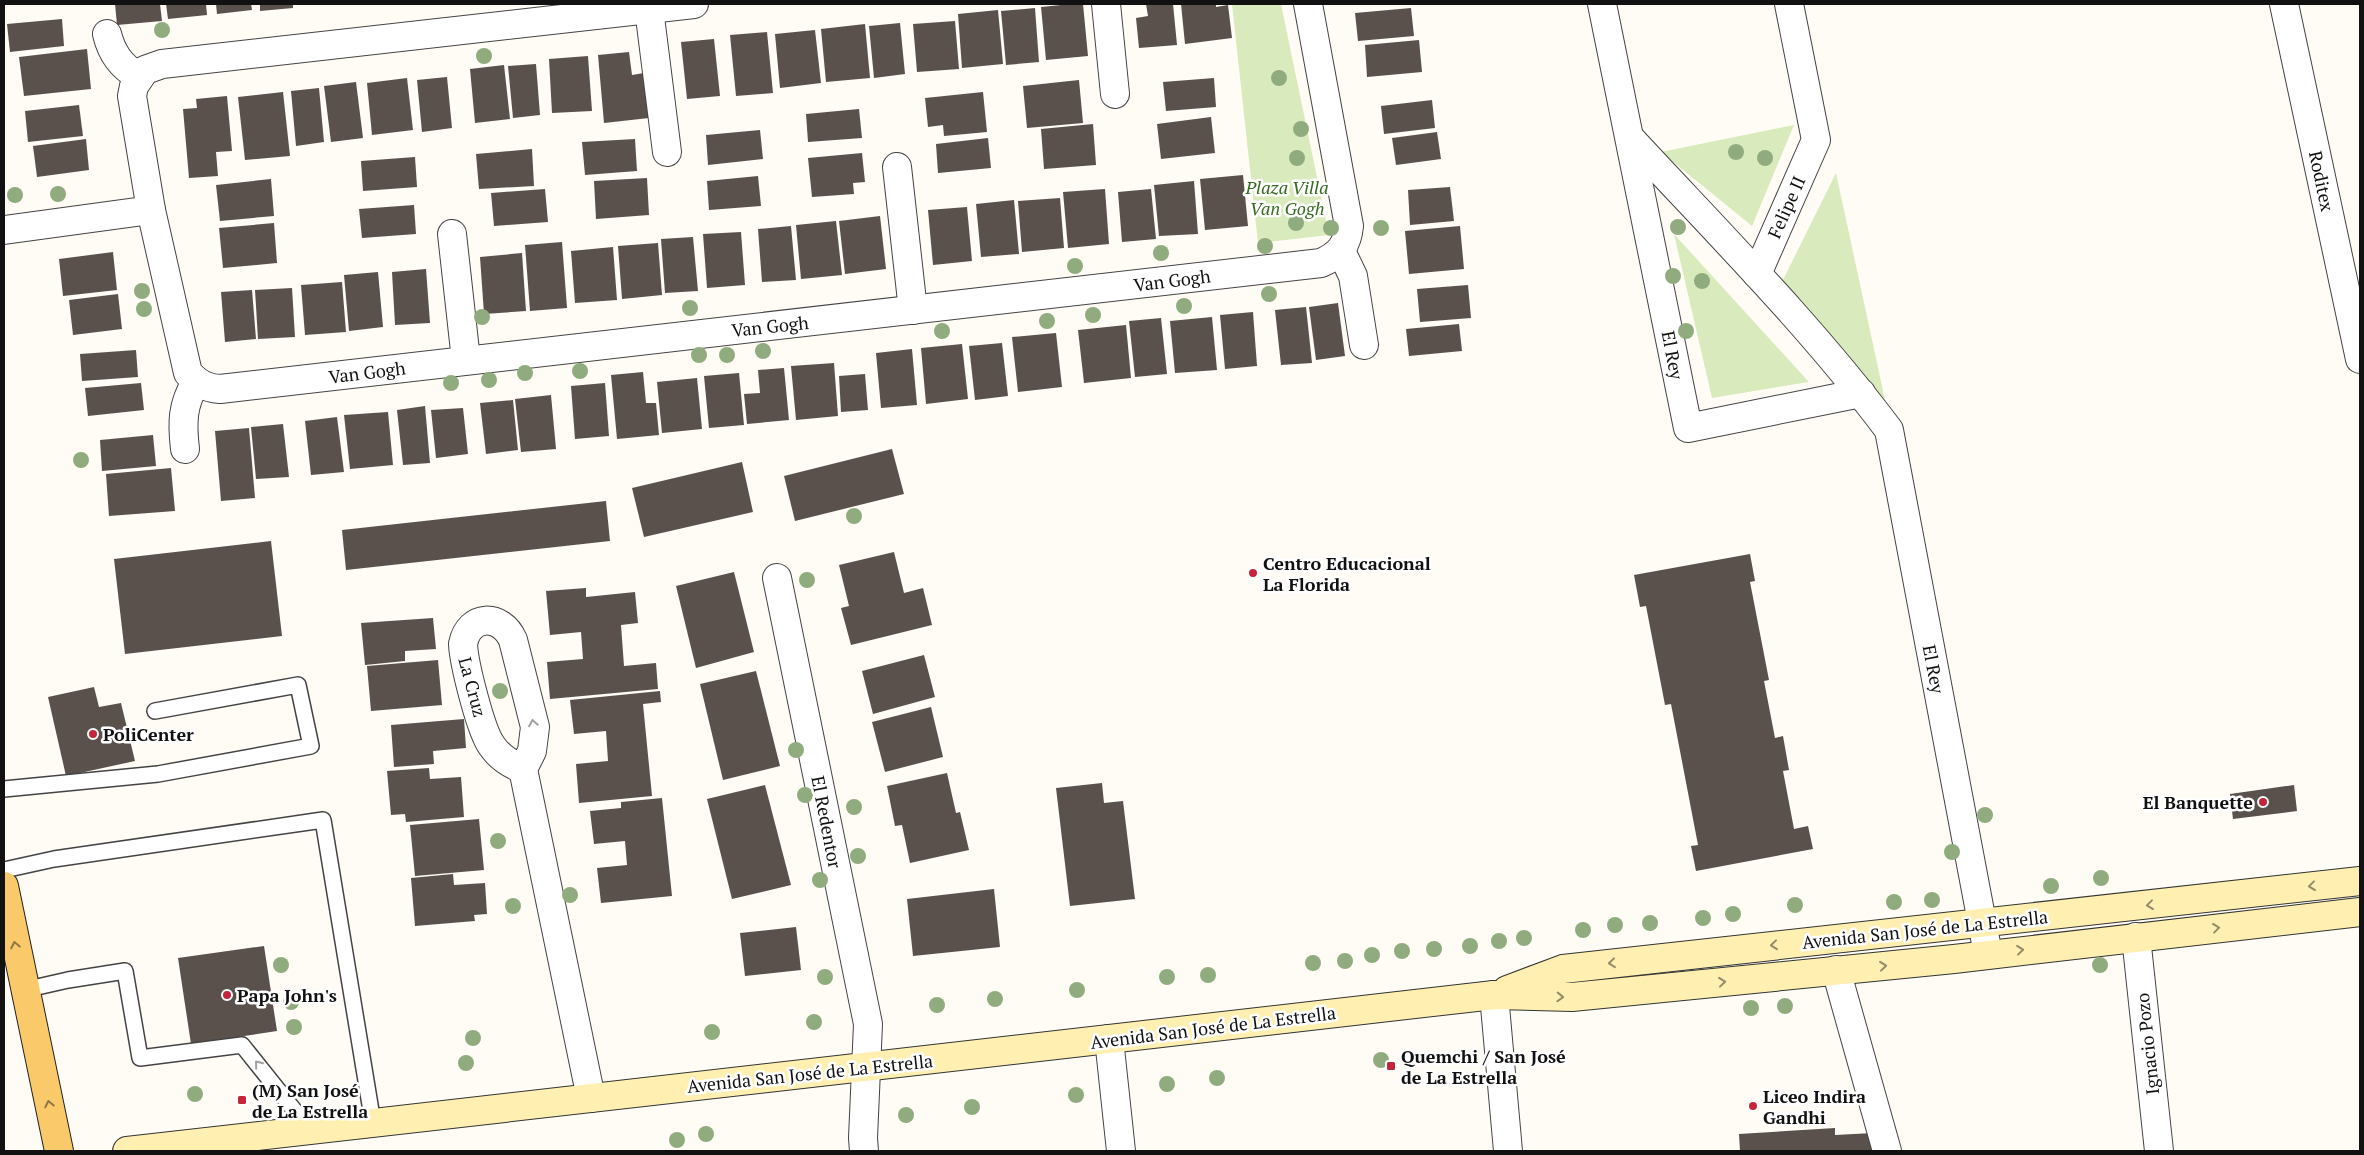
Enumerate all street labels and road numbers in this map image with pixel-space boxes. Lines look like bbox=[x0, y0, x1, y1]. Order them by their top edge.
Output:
street label: Roditex bbox=[2304, 149, 2340, 214]
street label: Felipe II bbox=[1762, 172, 1810, 242]
street label: Van Gogh bbox=[1132, 263, 1212, 297]
street label: Van Gogh bbox=[730, 310, 810, 342]
street label: El Rey bbox=[1657, 329, 1690, 382]
street label: Van Gogh bbox=[327, 355, 407, 389]
street label: El Rey bbox=[1918, 643, 1951, 696]
street label: La Cruz bbox=[454, 654, 492, 720]
street label: El Redentor bbox=[806, 774, 848, 870]
street label: Avenida San José de La Estrella bbox=[1801, 904, 2049, 954]
street label: Ignacio Pozo bbox=[2130, 992, 2164, 1096]
street label: Avenida San José de La Estrella bbox=[1089, 1000, 1337, 1054]
street label: Avenida San José de La Estrella bbox=[686, 1048, 934, 1098]

